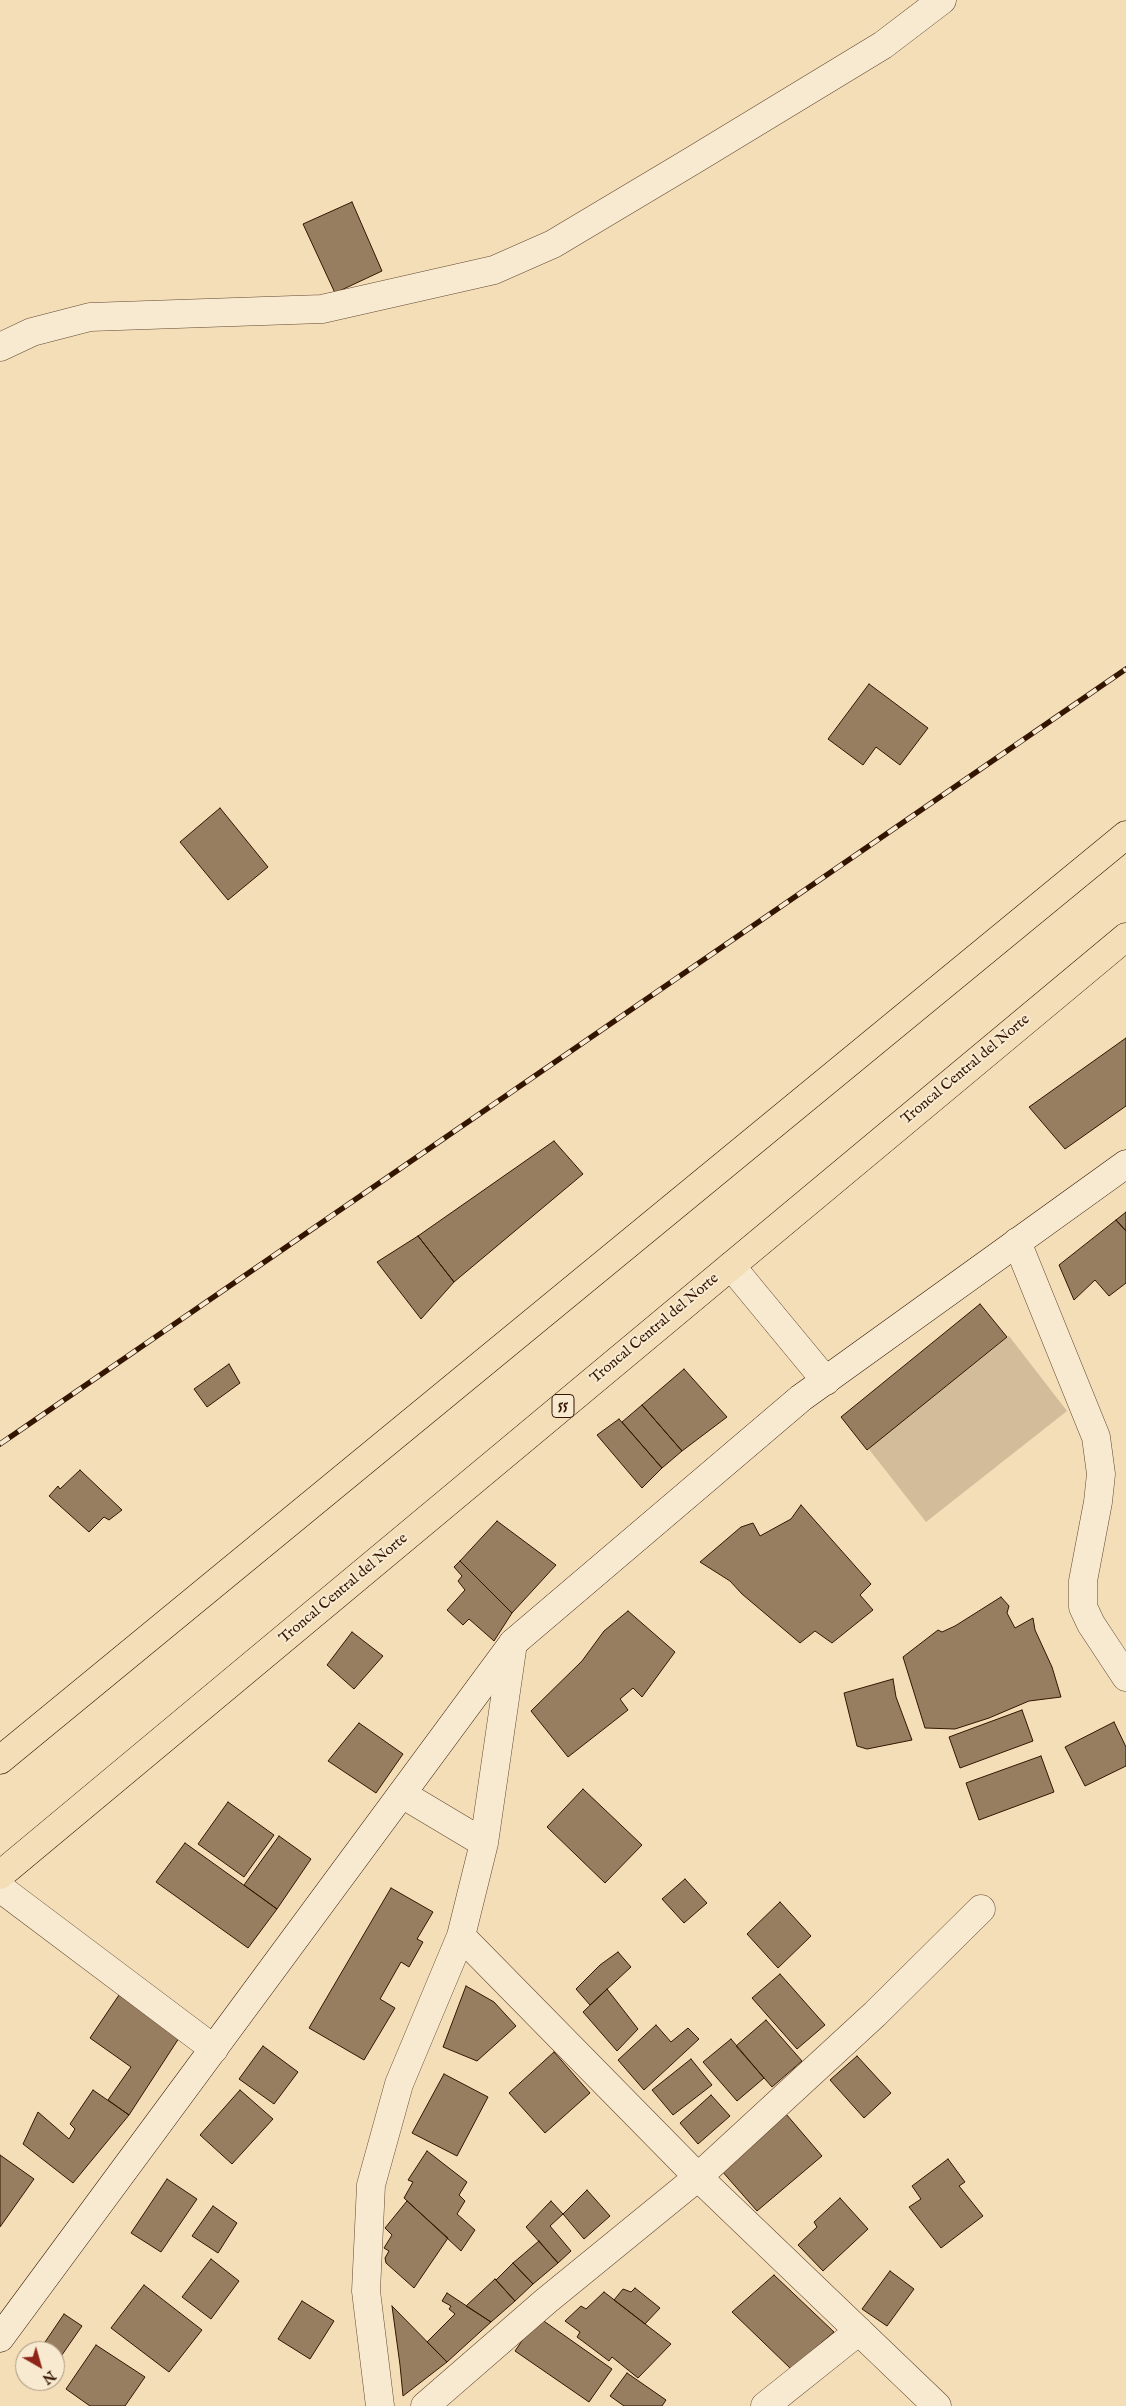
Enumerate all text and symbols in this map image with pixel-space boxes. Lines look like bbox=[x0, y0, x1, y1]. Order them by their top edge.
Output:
street label: Troncal Central del Norte bbox=[898, 1011, 1034, 1129]
street label: Troncal Central del Norte bbox=[587, 1270, 723, 1388]
road number: 55 bbox=[552, 1394, 574, 1418]
street label: Troncal Central del Norte bbox=[276, 1530, 412, 1648]
north arrow bbox=[15, 2341, 65, 2391]
text: N bbox=[38, 2366, 59, 2388]

